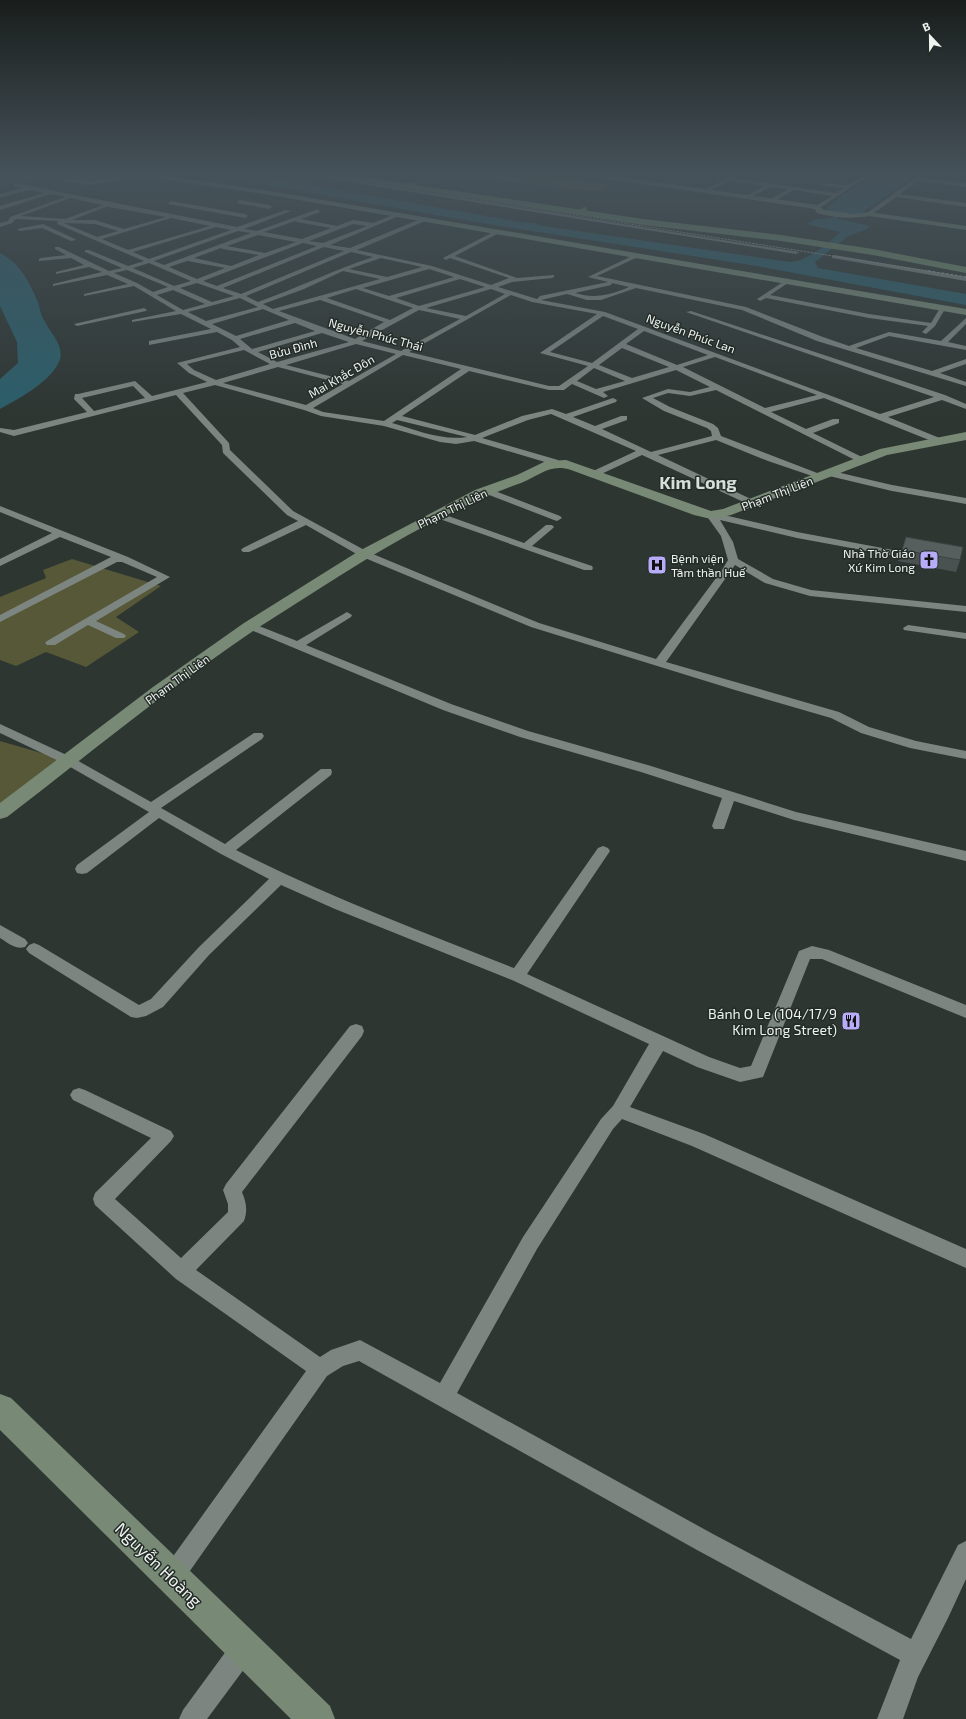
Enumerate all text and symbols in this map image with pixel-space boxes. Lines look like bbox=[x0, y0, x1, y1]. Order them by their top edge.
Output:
north arrow bbox=[910, 16, 950, 56]
text: B bbox=[920, 19, 932, 34]
street label: Nguyễn Phúc Lan bbox=[645, 310, 737, 356]
street label: Nguyễn Phúc Thái bbox=[327, 315, 425, 353]
street label: Bửu Đình bbox=[267, 335, 319, 361]
street label: Mai Khắc Đôn bbox=[306, 351, 376, 401]
district label: Kim Long bbox=[659, 471, 737, 493]
street label: Phạm Thị Liên bbox=[739, 473, 815, 514]
street label: Phạm Thị Liên bbox=[415, 485, 490, 532]
place label: Nhà Thờ Giáo Xứ Kim Long bbox=[843, 546, 915, 574]
church icon: Nhà Thờ Giáo Xứ Kim Long bbox=[918, 549, 940, 571]
place label: Bệnh viện Tâm thần Huế bbox=[671, 551, 746, 579]
hospital icon: Bệnh viện Tâm thần Huế bbox=[646, 554, 668, 576]
street label: Phạm Thị Liên bbox=[142, 651, 212, 708]
place label: Bánh O Le (104/17/9 Kim Long Street) bbox=[708, 1005, 837, 1038]
restaurant icon: Bánh O Le (104/17/9 Kim Long Street) bbox=[840, 1010, 862, 1032]
street label: Nguyễn Hoàng bbox=[111, 1518, 207, 1611]

